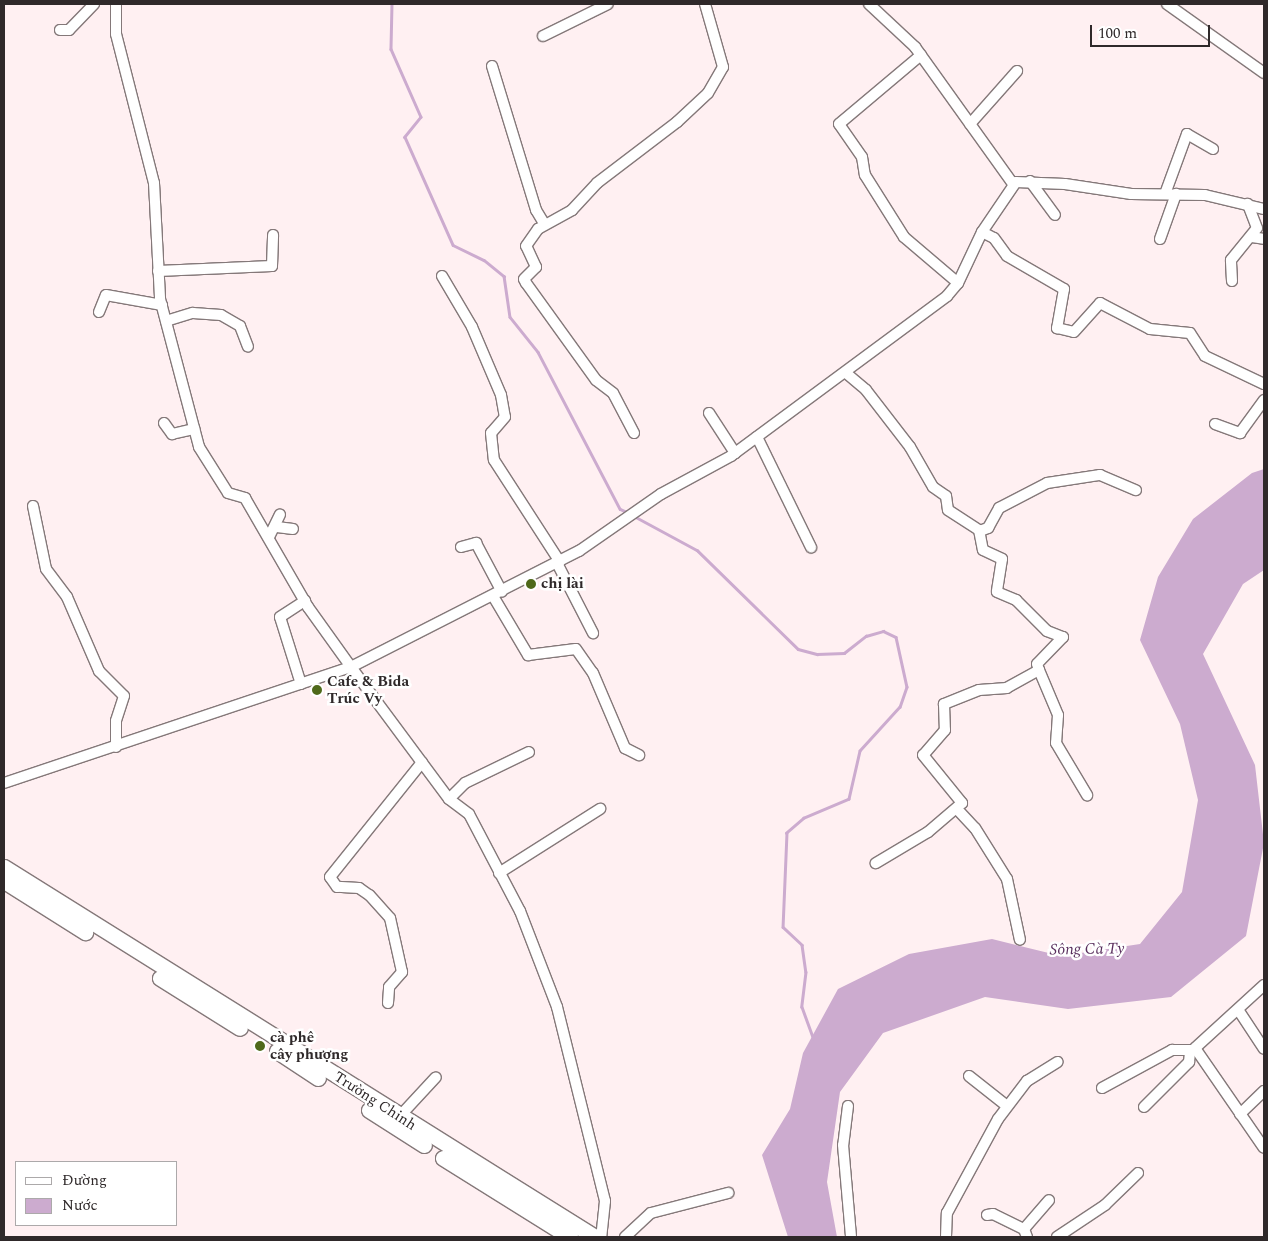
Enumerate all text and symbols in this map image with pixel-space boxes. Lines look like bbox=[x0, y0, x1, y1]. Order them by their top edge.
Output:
scale bar bbox=[1093, 15, 1213, 47]
text: 100 m bbox=[1098, 22, 1137, 45]
place label: chị lài bbox=[541, 575, 584, 593]
marker: chị lài bbox=[525, 578, 537, 590]
place label: Cafe & Bida Trúc Vy bbox=[327, 672, 409, 707]
marker: Cafe & Bida Trúc Vy bbox=[311, 684, 323, 696]
water label: Sông Cà Ty bbox=[1049, 939, 1125, 959]
place label: cà phê cây phượng bbox=[270, 1028, 348, 1063]
marker: cà phê cây phượng bbox=[254, 1040, 266, 1052]
street label: Trường Chinh bbox=[331, 1068, 419, 1134]
legend bbox=[15, 1161, 178, 1226]
text: Đường bbox=[62, 1169, 107, 1192]
text: Nước bbox=[62, 1194, 98, 1217]

